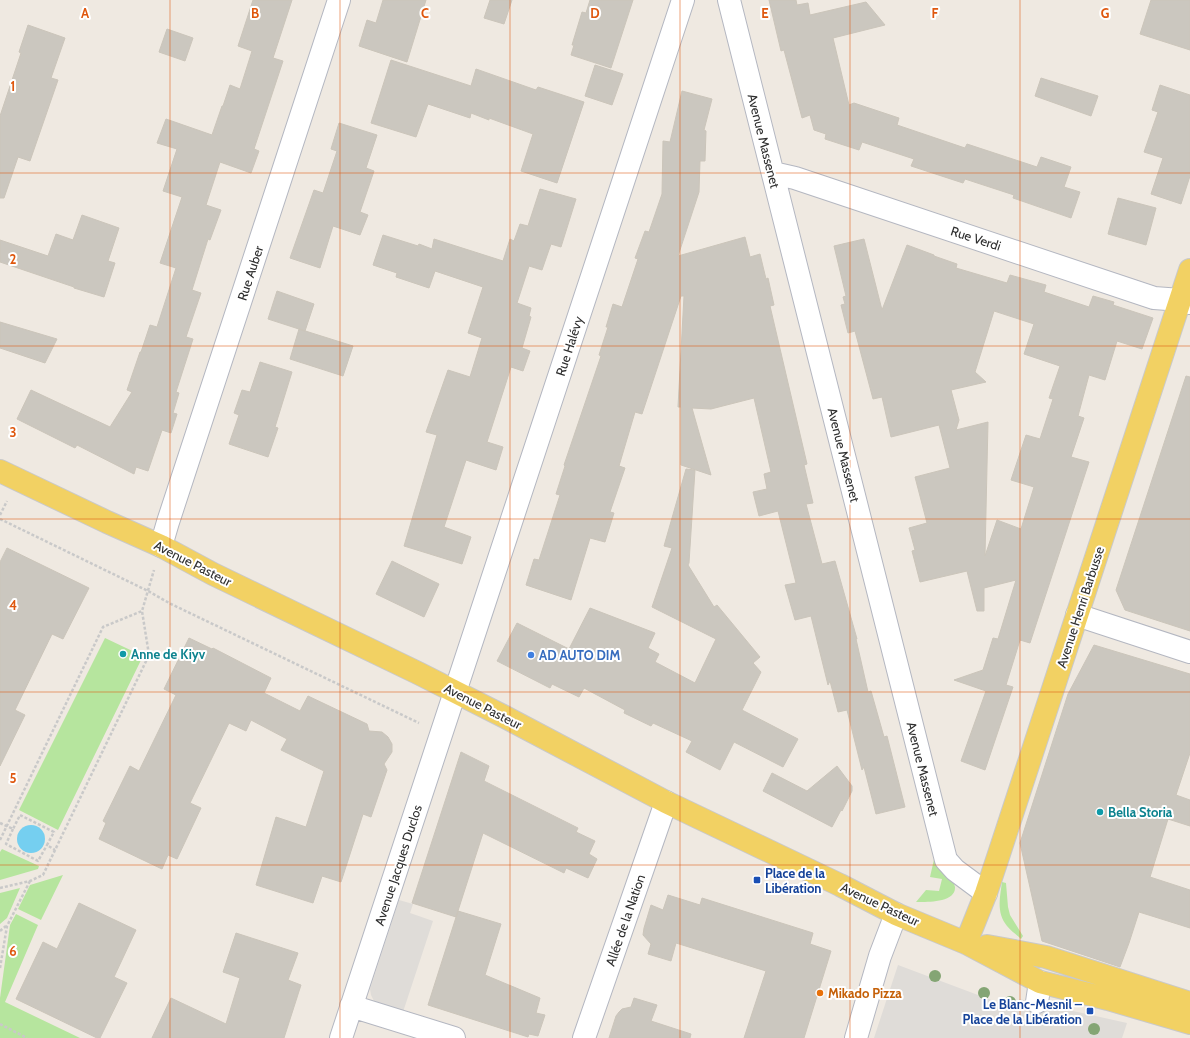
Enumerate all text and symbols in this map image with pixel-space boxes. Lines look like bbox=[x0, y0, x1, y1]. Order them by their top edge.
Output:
text: A bbox=[81, 5, 90, 21]
text: B bbox=[251, 5, 259, 21]
text: C bbox=[421, 5, 429, 21]
text: D bbox=[590, 5, 600, 21]
text: E bbox=[761, 5, 769, 21]
text: F bbox=[932, 5, 939, 21]
text: G bbox=[1101, 5, 1110, 21]
text: 1 bbox=[11, 78, 15, 94]
street label: Avenue Massenet bbox=[745, 92, 784, 190]
street label: Rue Verdi bbox=[949, 222, 1003, 254]
street label: Rue Auber bbox=[234, 243, 267, 302]
text: 2 bbox=[10, 251, 17, 267]
street label: Rue Halévy bbox=[552, 314, 586, 378]
street label: Avenue Massenet bbox=[825, 406, 864, 504]
text: 3 bbox=[9, 424, 17, 440]
street label: Avenue Pasteur bbox=[152, 537, 235, 590]
street label: Avenue Henri Barbusse bbox=[1053, 544, 1107, 670]
text: 4 bbox=[9, 597, 17, 613]
place label: Anne de Kiyv bbox=[131, 646, 206, 662]
place label: AD AUTO DIM bbox=[539, 647, 620, 663]
marker: Anne de Kiyv bbox=[118, 649, 128, 659]
marker: AD AUTO DIM bbox=[526, 650, 536, 660]
street label: Avenue Pasteur bbox=[442, 680, 525, 733]
street label: Avenue Massenet bbox=[904, 720, 943, 818]
text: 5 bbox=[10, 770, 17, 786]
street label: Avenue Jacques Duclos bbox=[371, 802, 425, 927]
place label: Bella Storia bbox=[1108, 804, 1173, 820]
marker: Bella Storia bbox=[1095, 807, 1105, 817]
place label: Place de la Libération bbox=[765, 865, 826, 896]
street label: Allée de la Nation bbox=[602, 872, 648, 968]
marker: Place de la Libération bbox=[752, 875, 762, 885]
street label: Avenue Pasteur bbox=[838, 879, 923, 930]
text: 6 bbox=[9, 943, 17, 959]
place label: Mikado Pizza bbox=[828, 985, 902, 1001]
marker: Mikado Pizza bbox=[815, 988, 825, 998]
place label: Le Blanc-Mesnil – Place de la Libération bbox=[963, 996, 1083, 1027]
marker: Le Blanc-Mesnil – Place de la Libération bbox=[1085, 1006, 1095, 1016]

